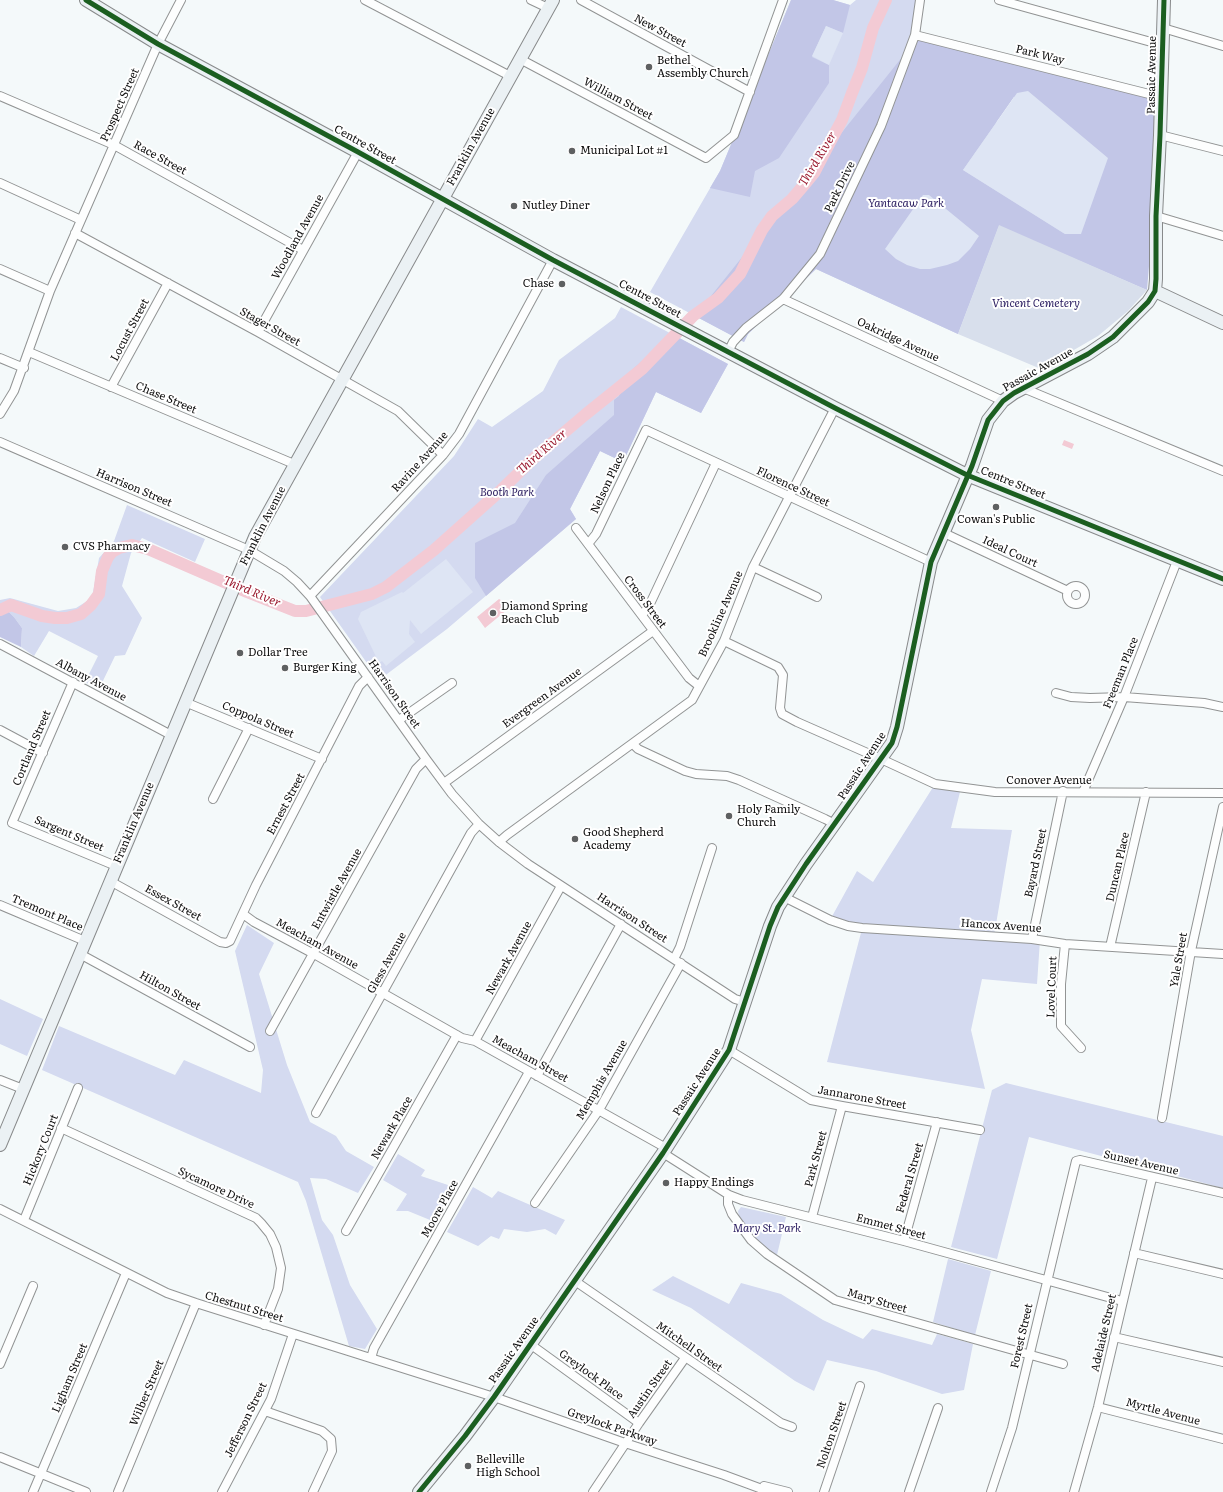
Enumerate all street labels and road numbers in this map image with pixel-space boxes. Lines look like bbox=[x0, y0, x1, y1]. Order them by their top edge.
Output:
street label: New Street bbox=[632, 12, 688, 50]
street label: Passaic Avenue bbox=[1145, 36, 1159, 114]
street label: Park Way bbox=[1014, 43, 1066, 67]
street label: Prospect Street bbox=[98, 66, 142, 144]
street label: William Street bbox=[581, 75, 655, 123]
street label: Franklin Avenue bbox=[444, 106, 498, 188]
street label: Centre Street bbox=[332, 123, 398, 167]
street label: Race Street bbox=[131, 138, 189, 178]
street label: Park Drive bbox=[822, 159, 858, 215]
street label: Woodland Avenue bbox=[269, 192, 327, 282]
street label: Centre Street bbox=[616, 277, 684, 321]
street label: Locust Street bbox=[108, 296, 152, 364]
street label: Stager Street bbox=[237, 305, 303, 349]
street label: Oakridge Avenue bbox=[855, 315, 941, 365]
street label: Passaic Avenue bbox=[1001, 345, 1075, 395]
street label: Chase Street bbox=[133, 379, 199, 417]
street label: Ravine Avenue bbox=[389, 429, 451, 495]
street label: Nelson Place bbox=[588, 450, 628, 516]
street label: Florence Street bbox=[754, 464, 832, 510]
street label: Centre Street bbox=[979, 464, 1047, 502]
street label: Harrison Street bbox=[94, 466, 174, 510]
street label: Franklin Avenue bbox=[237, 484, 289, 568]
street label: Ideal Court bbox=[980, 534, 1040, 570]
street label: Brookline Avenue bbox=[696, 569, 746, 659]
street label: Cross Street bbox=[621, 573, 669, 631]
street label: Freeman Place bbox=[1101, 635, 1141, 711]
street label: Albany Avenue bbox=[53, 656, 129, 704]
street label: Harrison Street bbox=[365, 657, 423, 731]
street label: Evergreen Avenue bbox=[500, 665, 584, 731]
street label: Coppola Street bbox=[220, 699, 296, 741]
street label: Cortland Street bbox=[10, 708, 54, 788]
street label: Passaic Avenue bbox=[835, 730, 889, 802]
street label: Ernest Street bbox=[264, 771, 308, 837]
street label: Conover Avenue bbox=[1006, 774, 1092, 788]
street label: Franklin Avenue bbox=[111, 780, 157, 866]
street label: Sargent Street bbox=[32, 813, 106, 855]
street label: Bayard Street bbox=[1022, 827, 1050, 899]
street label: Duncan Place bbox=[1104, 831, 1132, 903]
street label: Entwistle Avenue bbox=[309, 846, 365, 932]
street label: Essex Street bbox=[142, 882, 204, 924]
street label: Harrison Street bbox=[594, 890, 670, 946]
street label: Tremont Place bbox=[9, 892, 85, 934]
street label: Meacham Avenue bbox=[273, 916, 361, 972]
street label: Hancox Avenue bbox=[960, 917, 1042, 935]
street label: Newark Avenue bbox=[483, 919, 535, 997]
street label: Gless Avenue bbox=[365, 930, 409, 996]
street label: Yale Street bbox=[1168, 931, 1190, 989]
street label: Lovel Court bbox=[1044, 956, 1060, 1018]
street label: Hilton Street bbox=[137, 969, 203, 1013]
street label: Meacham Street bbox=[490, 1033, 570, 1085]
street label: Memphis Avenue bbox=[574, 1038, 630, 1122]
street label: Passaic Avenue bbox=[670, 1046, 724, 1118]
street label: Jannarone Street bbox=[817, 1084, 907, 1112]
street label: Newark Place bbox=[369, 1094, 415, 1162]
street label: Hickory Court bbox=[21, 1112, 61, 1188]
street label: Park Street bbox=[802, 1129, 830, 1189]
street label: Federal Street bbox=[894, 1141, 926, 1215]
street label: Sunset Avenue bbox=[1102, 1148, 1180, 1178]
street label: Sycamore Drive bbox=[176, 1165, 256, 1211]
street label: Moore Place bbox=[419, 1178, 461, 1240]
street label: Emmet Street bbox=[855, 1211, 927, 1243]
street label: Mary Street bbox=[845, 1286, 909, 1316]
street label: Chestnut Street bbox=[203, 1289, 285, 1325]
street label: Adelaide Street bbox=[1089, 1293, 1119, 1373]
street label: Forest Street bbox=[1008, 1302, 1036, 1370]
street label: Passaic Avenue bbox=[486, 1314, 542, 1386]
street label: Mitchell Street bbox=[653, 1319, 725, 1375]
street label: Ligham Street bbox=[49, 1341, 91, 1415]
street label: Greylock Place bbox=[556, 1347, 626, 1403]
street label: Austin Street bbox=[625, 1357, 675, 1421]
street label: Wilber Street bbox=[127, 1358, 167, 1428]
street label: Jefferson Street bbox=[222, 1380, 270, 1460]
street label: Myrtle Avenue bbox=[1124, 1396, 1202, 1428]
street label: Nolton Street bbox=[814, 1400, 850, 1470]
street label: Greylock Parkway bbox=[565, 1405, 659, 1449]

